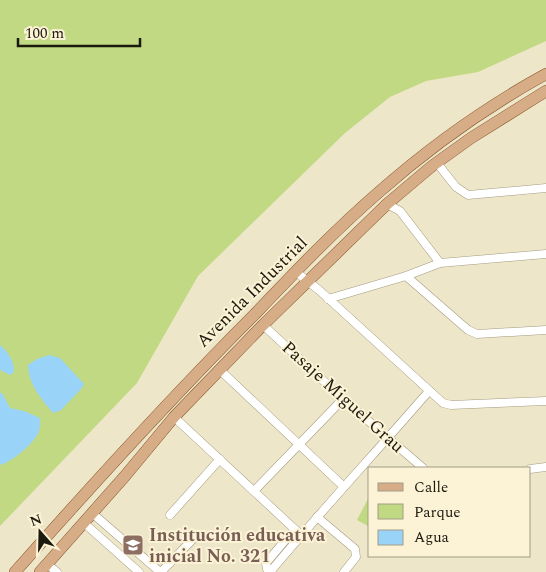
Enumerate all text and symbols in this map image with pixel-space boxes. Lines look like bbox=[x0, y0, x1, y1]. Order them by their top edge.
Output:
scale bar bbox=[18, 15, 140, 47]
text: 100 m bbox=[25, 22, 64, 45]
street label: Avenida Industrial bbox=[190, 230, 314, 354]
street label: Pasaje Miguel Grau bbox=[276, 335, 410, 459]
legend bbox=[368, 467, 531, 557]
text: Calle bbox=[414, 476, 448, 499]
text: Parque bbox=[414, 501, 461, 524]
north arrow bbox=[15, 507, 65, 557]
text: N bbox=[27, 508, 45, 532]
place label: Institución educativa inicial No. 321 bbox=[149, 522, 326, 570]
text: Agua bbox=[414, 526, 450, 549]
school or university icon: Institución educativa inicial No. 321 bbox=[121, 533, 145, 557]

